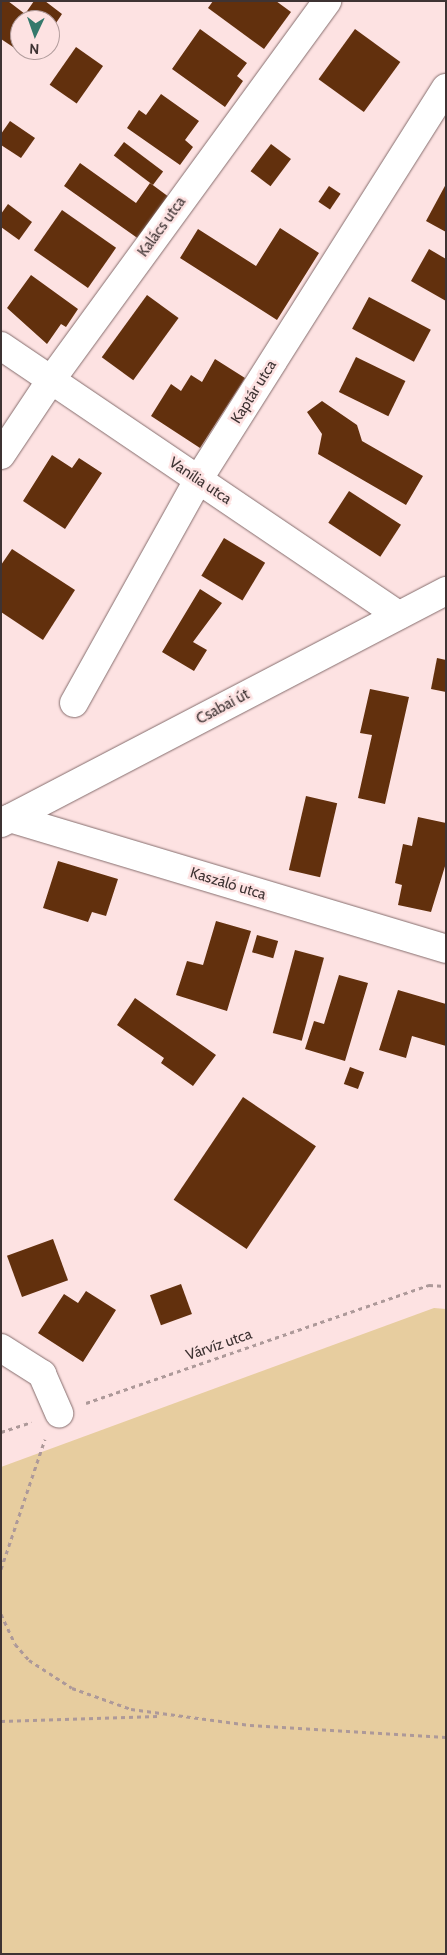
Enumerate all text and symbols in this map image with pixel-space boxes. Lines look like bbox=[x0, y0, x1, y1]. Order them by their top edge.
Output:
north arrow bbox=[10, 10, 60, 60]
text: N bbox=[29, 40, 40, 58]
street label: Kalács utca bbox=[134, 194, 190, 260]
street label: Kaptár utca bbox=[228, 357, 280, 427]
street label: Vanília utca bbox=[165, 454, 235, 508]
street label: Csabai út bbox=[193, 686, 253, 728]
street label: Kaszáló utca bbox=[188, 864, 268, 904]
street label: Várvíz utca bbox=[184, 1325, 254, 1365]

